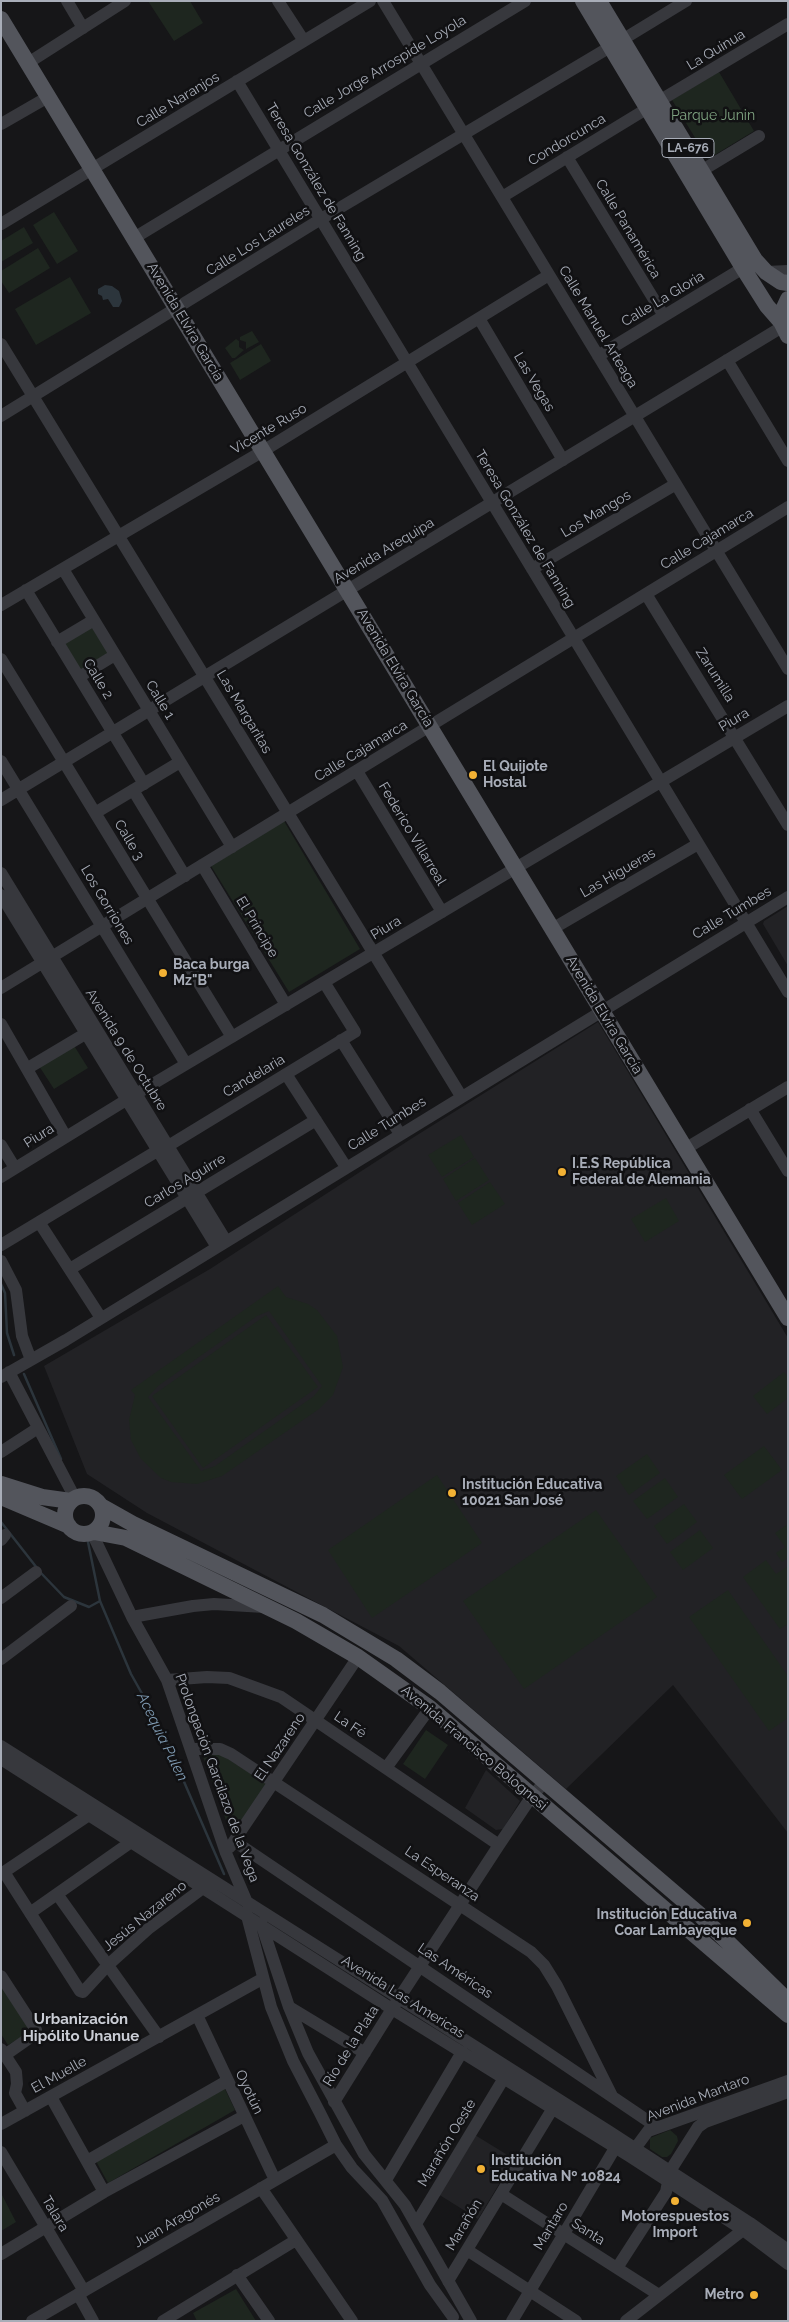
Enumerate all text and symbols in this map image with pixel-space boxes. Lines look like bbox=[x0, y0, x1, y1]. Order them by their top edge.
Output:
street label: Calle Jorge Arrospide Loyola bbox=[301, 12, 469, 122]
street label: La Quinua bbox=[684, 26, 748, 74]
street label: Calle Naranjos bbox=[133, 69, 223, 131]
street label: Teresa González de Fanning bbox=[262, 100, 370, 264]
park label: Parque Junin bbox=[671, 108, 755, 124]
street label: Condorcunca bbox=[525, 110, 609, 170]
road number: LA-676 bbox=[662, 138, 714, 158]
street label: Calle Panamérica bbox=[592, 176, 664, 282]
street label: Calle Los Laureles bbox=[203, 202, 313, 280]
street label: Avenida Elvira García bbox=[143, 260, 227, 384]
street label: Calle Manuel Arteaga bbox=[555, 263, 641, 391]
street label: Calle La Gloria bbox=[618, 268, 708, 330]
street label: Las Vegas bbox=[510, 349, 558, 415]
street label: Vicente Ruso bbox=[228, 400, 310, 458]
street label: Teresa González de Fanning bbox=[471, 447, 579, 611]
street label: Los Mangos bbox=[558, 487, 634, 541]
street label: Calle Cajamarca bbox=[658, 505, 756, 573]
street label: Avenida Arequipa bbox=[331, 514, 437, 588]
street label: Avenida Elvira García bbox=[353, 606, 437, 730]
street label: Zarumilla bbox=[692, 645, 738, 705]
street label: Calle 2 bbox=[79, 656, 117, 702]
street label: Las Margaritas bbox=[213, 667, 275, 757]
street label: Calle 1 bbox=[142, 677, 178, 723]
street label: Piura bbox=[716, 704, 752, 736]
street label: Calle Cajamarca bbox=[312, 717, 410, 785]
place label: El Quijote Hostal bbox=[483, 759, 548, 792]
marker: El Quijote Hostal bbox=[467, 769, 479, 781]
street label: Federico Villarreal bbox=[375, 779, 449, 889]
street label: Calle 3 bbox=[110, 817, 148, 863]
street label: Las Higueras bbox=[577, 845, 659, 901]
street label: Los Gorriones bbox=[77, 862, 137, 948]
street label: Calle Tumbes bbox=[690, 883, 774, 943]
street label: El Príncipe bbox=[232, 893, 282, 961]
street label: Piura bbox=[368, 912, 404, 944]
street label: Avenida Elvira García bbox=[562, 953, 646, 1077]
place label: Baca burga Mz"B" bbox=[173, 957, 250, 990]
marker: Baca burga Mz"B" bbox=[157, 967, 169, 979]
street label: Avenida 9 de Octubre bbox=[82, 986, 170, 1114]
street label: Candelaria bbox=[220, 1051, 288, 1101]
street label: Calle Tumbes bbox=[345, 1093, 429, 1155]
street label: Piura bbox=[21, 1120, 57, 1152]
street label: Carlos Aguirre bbox=[141, 1150, 229, 1212]
place label: I.E.S República Federal de Alemania bbox=[572, 1156, 711, 1188]
marker: I.E.S República Federal de Alemania bbox=[556, 1166, 568, 1178]
place label: Institución Educativa 10021 San José bbox=[462, 1477, 602, 1510]
marker: Institución Educativa 10021 San José bbox=[446, 1487, 458, 1499]
street label: Prolongación Garcilazo de la Vega bbox=[171, 1671, 263, 1885]
street label: Avenida Francisco Bolognesi bbox=[398, 1682, 550, 1814]
water label: Acequia Pulen bbox=[133, 1690, 191, 1784]
street label: La Fé bbox=[331, 1708, 369, 1742]
street label: El Nazareno bbox=[251, 1710, 309, 1784]
street label: La Esperanza bbox=[401, 1843, 483, 1905]
street label: Jesús Nazareno bbox=[100, 1877, 190, 1955]
place label: Institución Educativa Coar Lambayeque bbox=[597, 1907, 737, 1940]
marker: Institución Educativa Coar Lambayeque bbox=[741, 1917, 753, 1929]
street label: Las Américas bbox=[414, 1940, 496, 2002]
street label: Avenida Las Americas bbox=[338, 1952, 468, 2042]
street label: Río de la Plata bbox=[320, 2003, 382, 2089]
district label: Urbanización Hipólito Unanue bbox=[23, 2010, 139, 2045]
street label: El Muelle bbox=[28, 2053, 90, 2097]
street label: Oyotún bbox=[231, 2067, 267, 2117]
street label: Avenida Mantaro bbox=[644, 2071, 752, 2125]
street label: Marañón Oeste bbox=[414, 2096, 480, 2190]
place label: Institución Educativa Nº 10824 bbox=[491, 2153, 621, 2186]
marker: Institución Educativa Nº 10824 bbox=[475, 2163, 487, 2175]
street label: Juan Aragonés bbox=[131, 2189, 223, 2251]
street label: Talara bbox=[38, 2193, 72, 2235]
marker: Motorespuestos Import bbox=[669, 2195, 681, 2207]
street label: Marañón bbox=[442, 2196, 486, 2254]
street label: Mantaro bbox=[530, 2199, 572, 2253]
place label: Motorespuestos Import bbox=[621, 2209, 729, 2242]
street label: Santa bbox=[568, 2215, 608, 2249]
place label: Metro bbox=[705, 2287, 744, 2303]
marker: Metro bbox=[748, 2289, 760, 2301]

